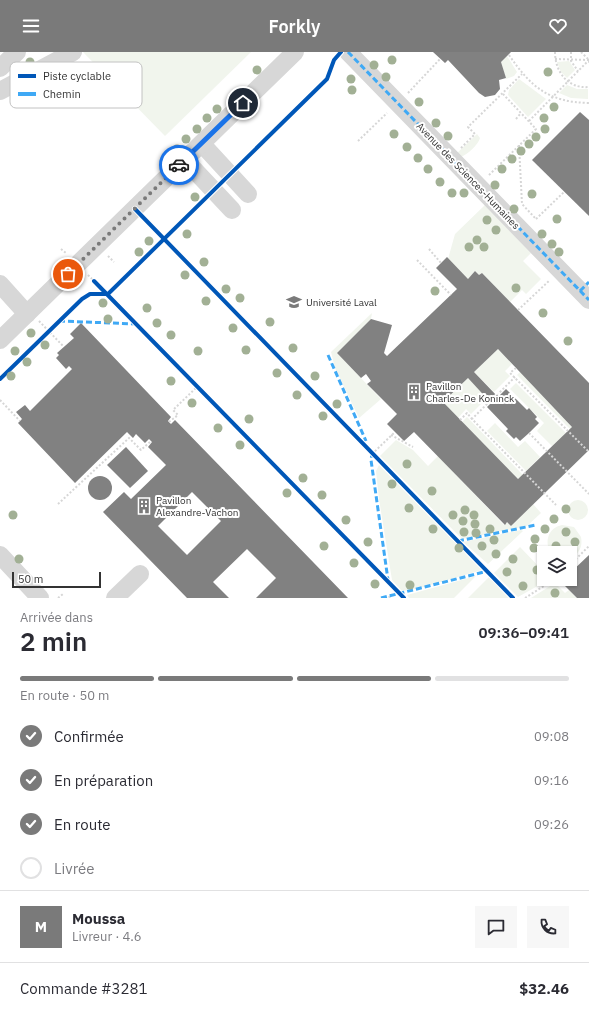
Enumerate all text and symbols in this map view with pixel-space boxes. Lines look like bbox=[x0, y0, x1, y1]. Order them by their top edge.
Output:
icon: menu bbox=[20, 15, 42, 37]
text: Forkly bbox=[269, 15, 320, 38]
icon: heart bbox=[547, 15, 569, 37]
legend bbox=[10, 62, 142, 108]
text: Piste cyclable bbox=[43, 69, 111, 83]
pin bbox=[226, 86, 260, 120]
text: Chemin bbox=[43, 87, 81, 101]
icon: home bbox=[232, 92, 254, 114]
street label: Avenue des Sciences-Humaines bbox=[414, 120, 523, 232]
courier bbox=[159, 145, 199, 185]
icon: car bbox=[168, 154, 190, 176]
pin bbox=[51, 257, 85, 291]
icon: bag bbox=[57, 263, 79, 285]
school or university icon: Université Laval bbox=[285, 293, 303, 311]
place label: Université Laval bbox=[306, 296, 377, 309]
place label: Pavillon Charles-De Koninck bbox=[426, 380, 515, 405]
building icon: Pavillon Charles-De Koninck bbox=[405, 383, 423, 401]
place label: Pavillon Alexandre-Vachon bbox=[156, 494, 238, 519]
building icon: Pavillon Alexandre-Vachon bbox=[135, 497, 153, 515]
map controls bbox=[537, 546, 577, 586]
button: layers bbox=[537, 546, 577, 586]
scale bar bbox=[12, 570, 101, 589]
text: 50 m bbox=[18, 572, 43, 586]
text: Arrivée dans bbox=[20, 609, 93, 626]
text: 09:36–09:41 bbox=[479, 623, 569, 642]
text: 2 min bbox=[20, 624, 87, 658]
text: En route · 50 m bbox=[20, 687, 109, 704]
icon: check bbox=[20, 725, 42, 747]
text: Confirmée bbox=[54, 727, 124, 746]
text: 09:08 bbox=[534, 728, 569, 745]
icon: check bbox=[20, 769, 42, 791]
text: En préparation bbox=[54, 771, 153, 790]
text: 09:16 bbox=[534, 772, 569, 789]
icon: check bbox=[20, 813, 42, 835]
text: En route bbox=[54, 815, 111, 834]
text: 09:26 bbox=[534, 816, 569, 833]
text: Livrée bbox=[54, 859, 95, 878]
button: chat bbox=[475, 906, 517, 948]
button: phone bbox=[527, 906, 569, 948]
text: Moussa bbox=[72, 909, 125, 928]
text: M bbox=[35, 917, 47, 936]
text: Livreur · 4.6 bbox=[72, 928, 142, 945]
text: Commande #3281 bbox=[20, 979, 148, 998]
text: $32.46 bbox=[519, 979, 569, 998]

